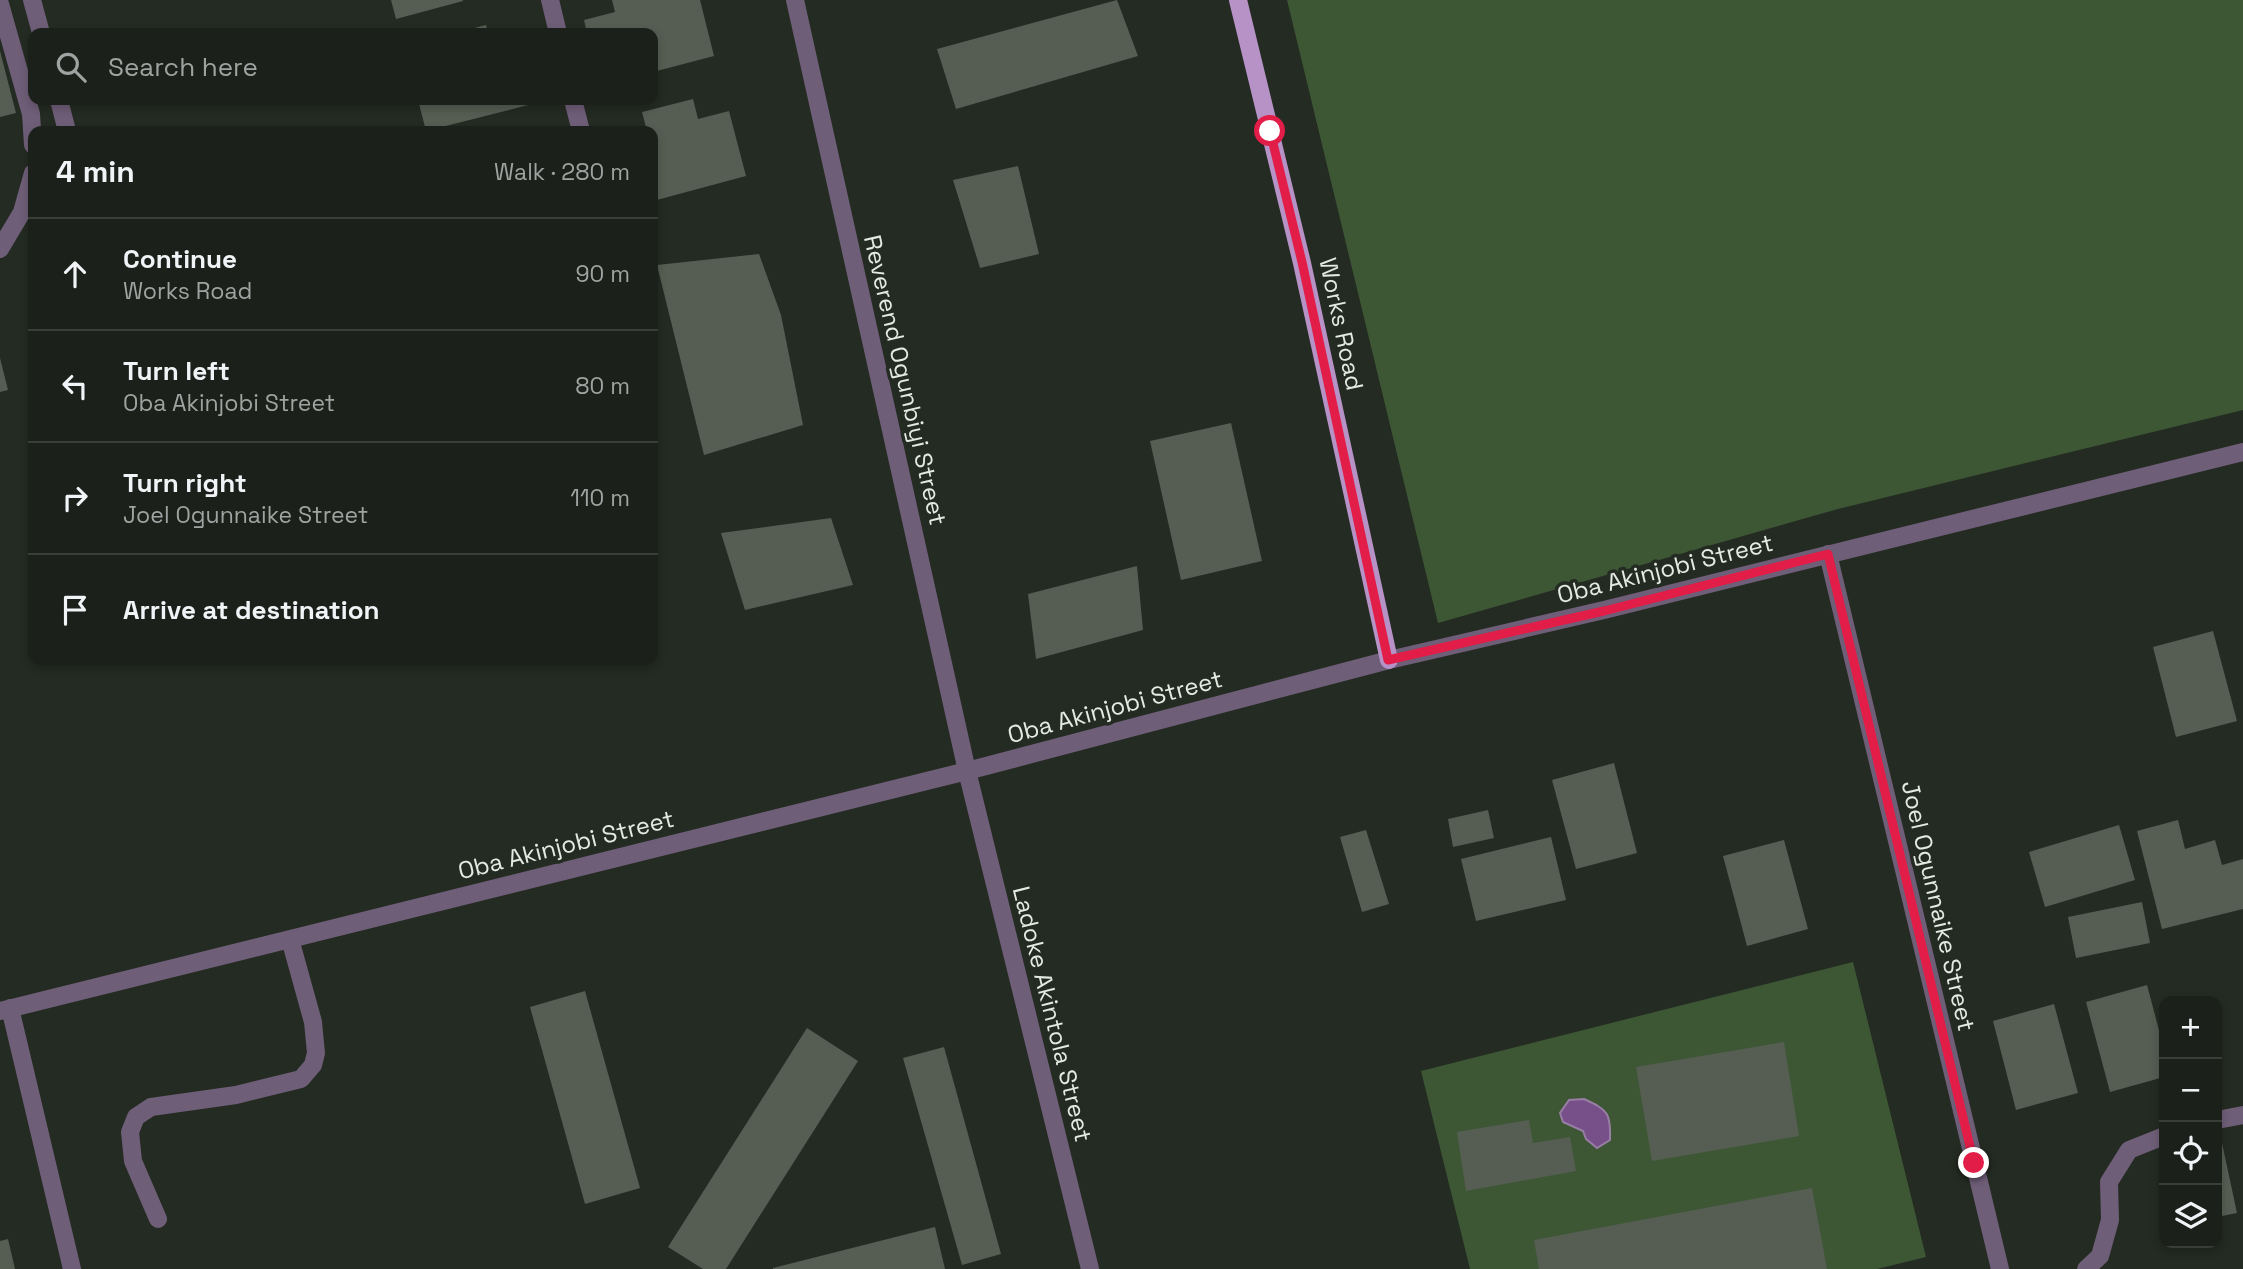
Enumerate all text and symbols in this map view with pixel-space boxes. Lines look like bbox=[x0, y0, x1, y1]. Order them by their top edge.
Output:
search box bbox=[28, 28, 658, 105]
icon: search bbox=[52, 48, 90, 86]
text: Search here bbox=[108, 50, 258, 84]
route start bbox=[1254, 115, 1285, 146]
text: 4 min bbox=[56, 152, 135, 191]
text: Walk · 280 m bbox=[494, 157, 630, 187]
street label: Reverend Ogunbiyi Street bbox=[857, 232, 954, 528]
text: Continue bbox=[123, 242, 237, 276]
icon: ahead bbox=[56, 255, 94, 293]
street label: Works Road bbox=[1312, 255, 1371, 393]
text: 90 m bbox=[575, 259, 630, 289]
text: Works Road bbox=[123, 276, 252, 306]
text: Turn left bbox=[123, 354, 230, 388]
icon: left bbox=[56, 367, 94, 405]
text: 80 m bbox=[575, 371, 630, 401]
text: Oba Akinjobi Street bbox=[123, 388, 335, 418]
text: Turn right bbox=[123, 466, 247, 500]
icon: right bbox=[56, 479, 94, 517]
text: 110 m bbox=[570, 483, 630, 513]
text: Joel Ogunnaike Street bbox=[123, 500, 368, 530]
street label: Oba Akinjobi Street bbox=[1554, 527, 1776, 610]
icon: arrive bbox=[56, 591, 94, 629]
text: Arrive at destination bbox=[123, 593, 380, 627]
street label: Oba Akinjobi Street bbox=[1004, 663, 1226, 750]
street label: Joel Ogunnaike Street bbox=[1895, 778, 1982, 1034]
street label: Oba Akinjobi Street bbox=[455, 803, 677, 886]
street label: Ladoke Akintola Street bbox=[1006, 883, 1099, 1145]
map controls bbox=[2159, 996, 2222, 1248]
button: + bbox=[2159, 996, 2222, 1059]
button: − bbox=[2159, 1059, 2222, 1122]
button: locate bbox=[2159, 1122, 2222, 1185]
route end bbox=[1958, 1147, 1989, 1178]
button: layers bbox=[2159, 1185, 2222, 1248]

